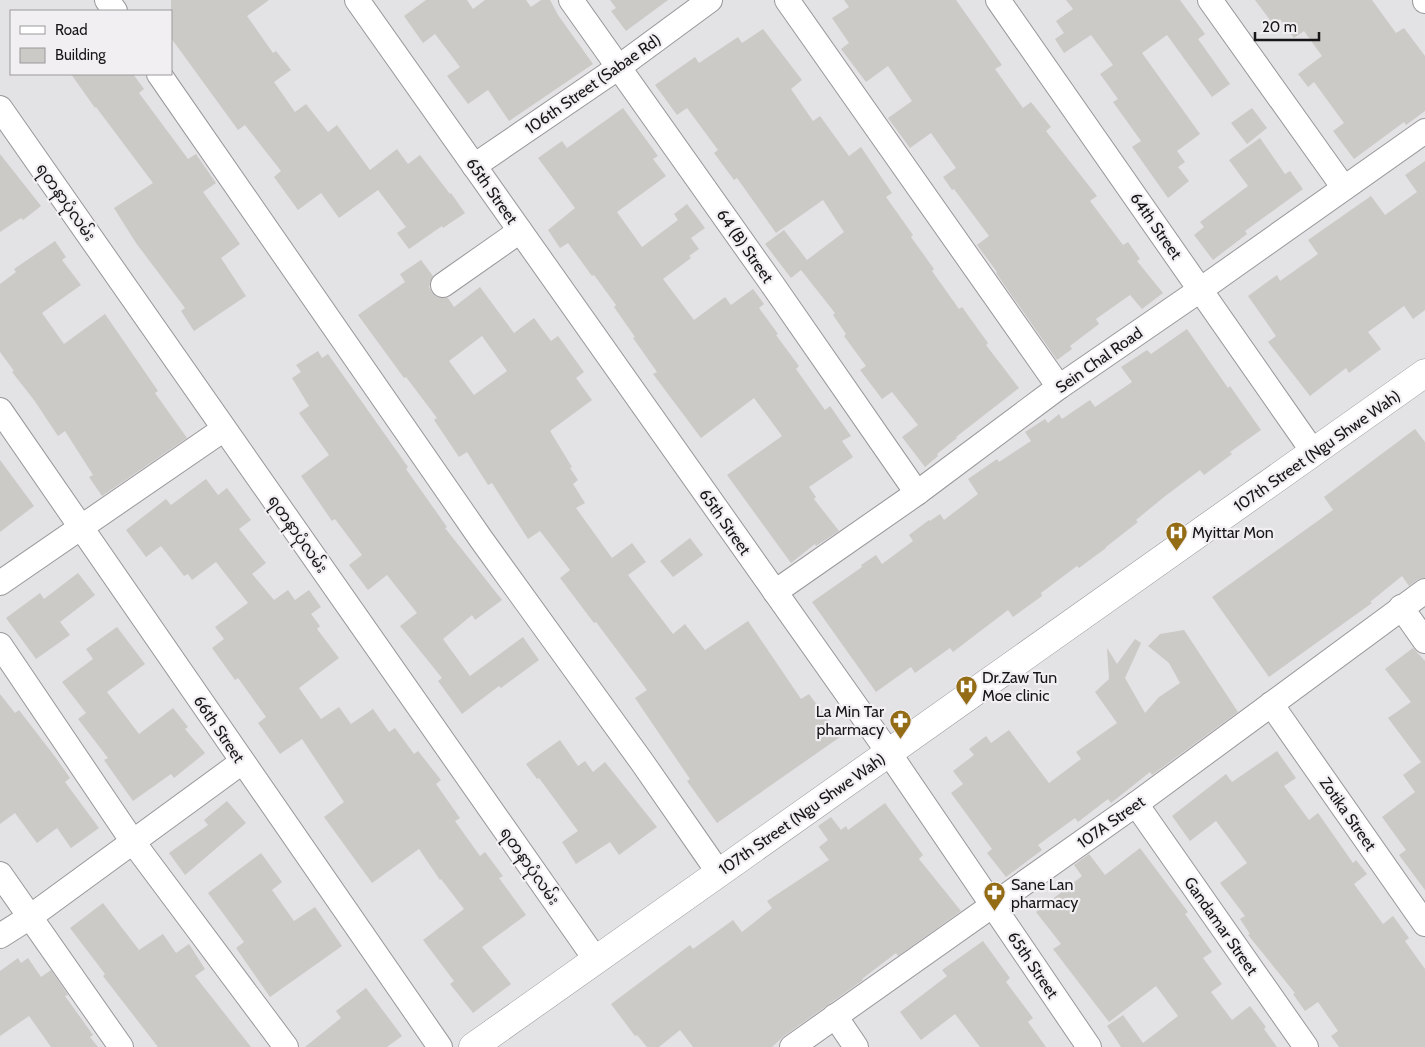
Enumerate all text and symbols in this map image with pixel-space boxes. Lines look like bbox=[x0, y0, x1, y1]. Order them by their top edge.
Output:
legend bbox=[10, 10, 172, 75]
scale bar bbox=[1255, 10, 1319, 42]
text: 20 m bbox=[1262, 18, 1297, 36]
text: Road bbox=[55, 21, 88, 39]
street label: 106th Street (Sabae Rd) bbox=[521, 30, 665, 138]
text: Building bbox=[55, 46, 106, 64]
street label: 65th Street bbox=[462, 154, 522, 228]
street label: ရတနာပုံလမ်း bbox=[28, 158, 101, 247]
street label: 64th Street bbox=[1126, 189, 1186, 264]
street label: 64 (B) Street bbox=[713, 205, 778, 287]
street label: Sein Chal Road bbox=[1052, 323, 1146, 397]
street label: 107th Street (Ngu Shwe Wah) bbox=[1230, 386, 1404, 516]
street label: 65th Street bbox=[695, 485, 755, 559]
street label: ရတနာပုံလမ်း bbox=[260, 490, 333, 579]
hospital icon: Myittar Mon bbox=[1164, 520, 1188, 551]
place label: Myittar Mon bbox=[1192, 523, 1274, 542]
place label: Dr.Zaw Tun Moe clinic bbox=[982, 668, 1057, 705]
hospital icon: Dr.Zaw Tun Moe clinic bbox=[954, 674, 978, 705]
street label: 66th Street bbox=[190, 692, 249, 767]
place label: La Min Tar pharmacy bbox=[816, 702, 885, 739]
pharmacy icon: La Min Tar pharmacy bbox=[888, 708, 912, 739]
street label: 107th Street (Ngu Shwe Wah) bbox=[715, 749, 889, 879]
street label: Zotika Street bbox=[1316, 774, 1381, 855]
street label: 107A Street bbox=[1074, 791, 1149, 852]
street label: ရတနာပုံလမ်း bbox=[492, 822, 565, 911]
street label: Gandamar Street bbox=[1180, 873, 1262, 979]
place label: Sane Lan pharmacy bbox=[1011, 875, 1078, 912]
pharmacy icon: Sane Lan pharmacy bbox=[983, 881, 1007, 912]
street label: 65th Street bbox=[1004, 928, 1063, 1003]

